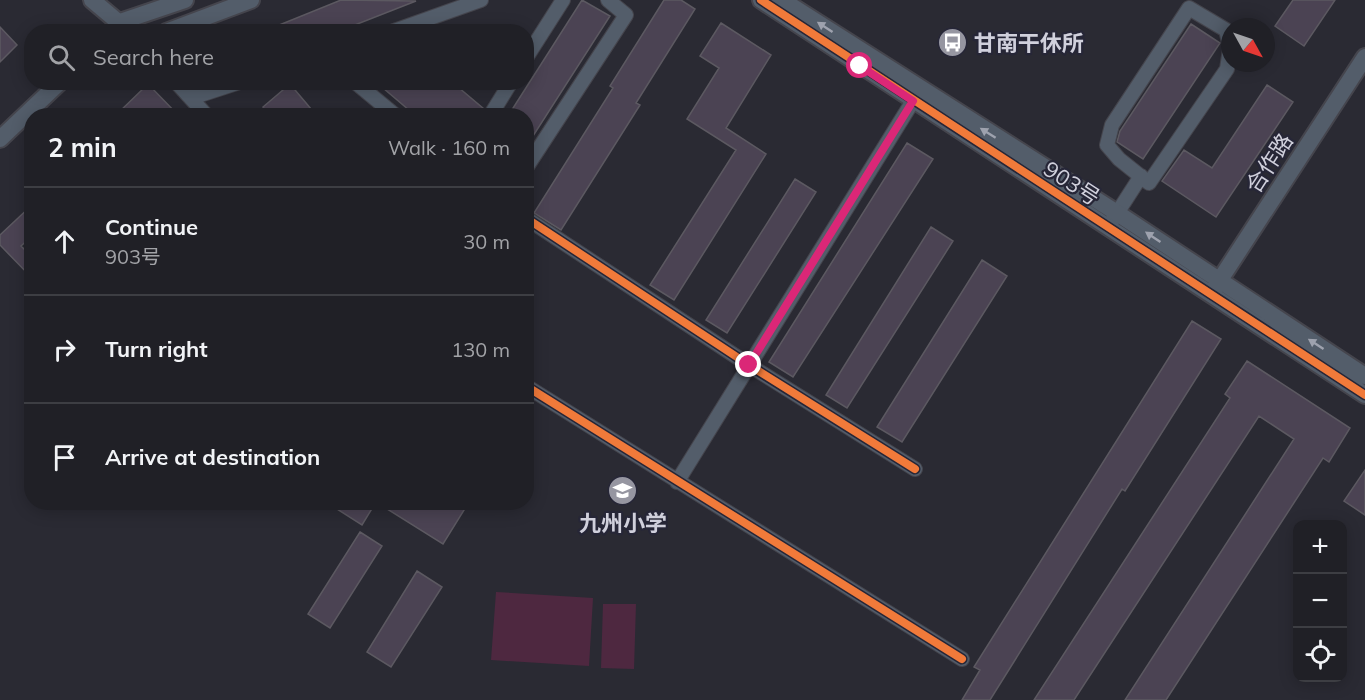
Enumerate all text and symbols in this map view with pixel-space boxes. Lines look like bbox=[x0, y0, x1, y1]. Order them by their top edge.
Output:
north arrow bbox=[1221, 18, 1275, 72]
one-way arrow bbox=[817, 21, 833, 33]
search box bbox=[24, 24, 534, 90]
bus stop icon: 甘南干休所 bbox=[937, 27, 969, 59]
place label: 甘南干休所 bbox=[974, 29, 1084, 57]
icon: search bbox=[45, 41, 78, 74]
text: Search here bbox=[93, 43, 214, 71]
route start bbox=[846, 52, 872, 78]
one-way arrow bbox=[980, 128, 996, 139]
street label: 合作路 bbox=[1239, 128, 1299, 198]
text: 2 min bbox=[48, 131, 117, 164]
text: Walk · 160 m bbox=[388, 135, 510, 160]
street label: 903号 bbox=[1039, 154, 1105, 212]
text: Continue bbox=[105, 213, 198, 241]
icon: ahead bbox=[48, 225, 81, 258]
text: 30 m bbox=[463, 229, 510, 254]
one-way arrow bbox=[1145, 232, 1161, 243]
text: 903号 bbox=[105, 244, 161, 269]
icon: right bbox=[48, 333, 81, 366]
text: Turn right bbox=[105, 335, 208, 363]
text: 130 m bbox=[451, 337, 510, 362]
one-way arrow bbox=[1308, 339, 1324, 350]
route end bbox=[735, 351, 761, 377]
icon: arrive bbox=[48, 441, 81, 474]
text: Arrive at destination bbox=[105, 443, 320, 471]
school or university icon: 九州小学 bbox=[607, 475, 639, 507]
place label: 九州小学 bbox=[579, 509, 667, 537]
map controls bbox=[1293, 520, 1347, 682]
button: + bbox=[1293, 520, 1347, 574]
button: − bbox=[1293, 574, 1347, 628]
button: locate bbox=[1293, 628, 1347, 682]

